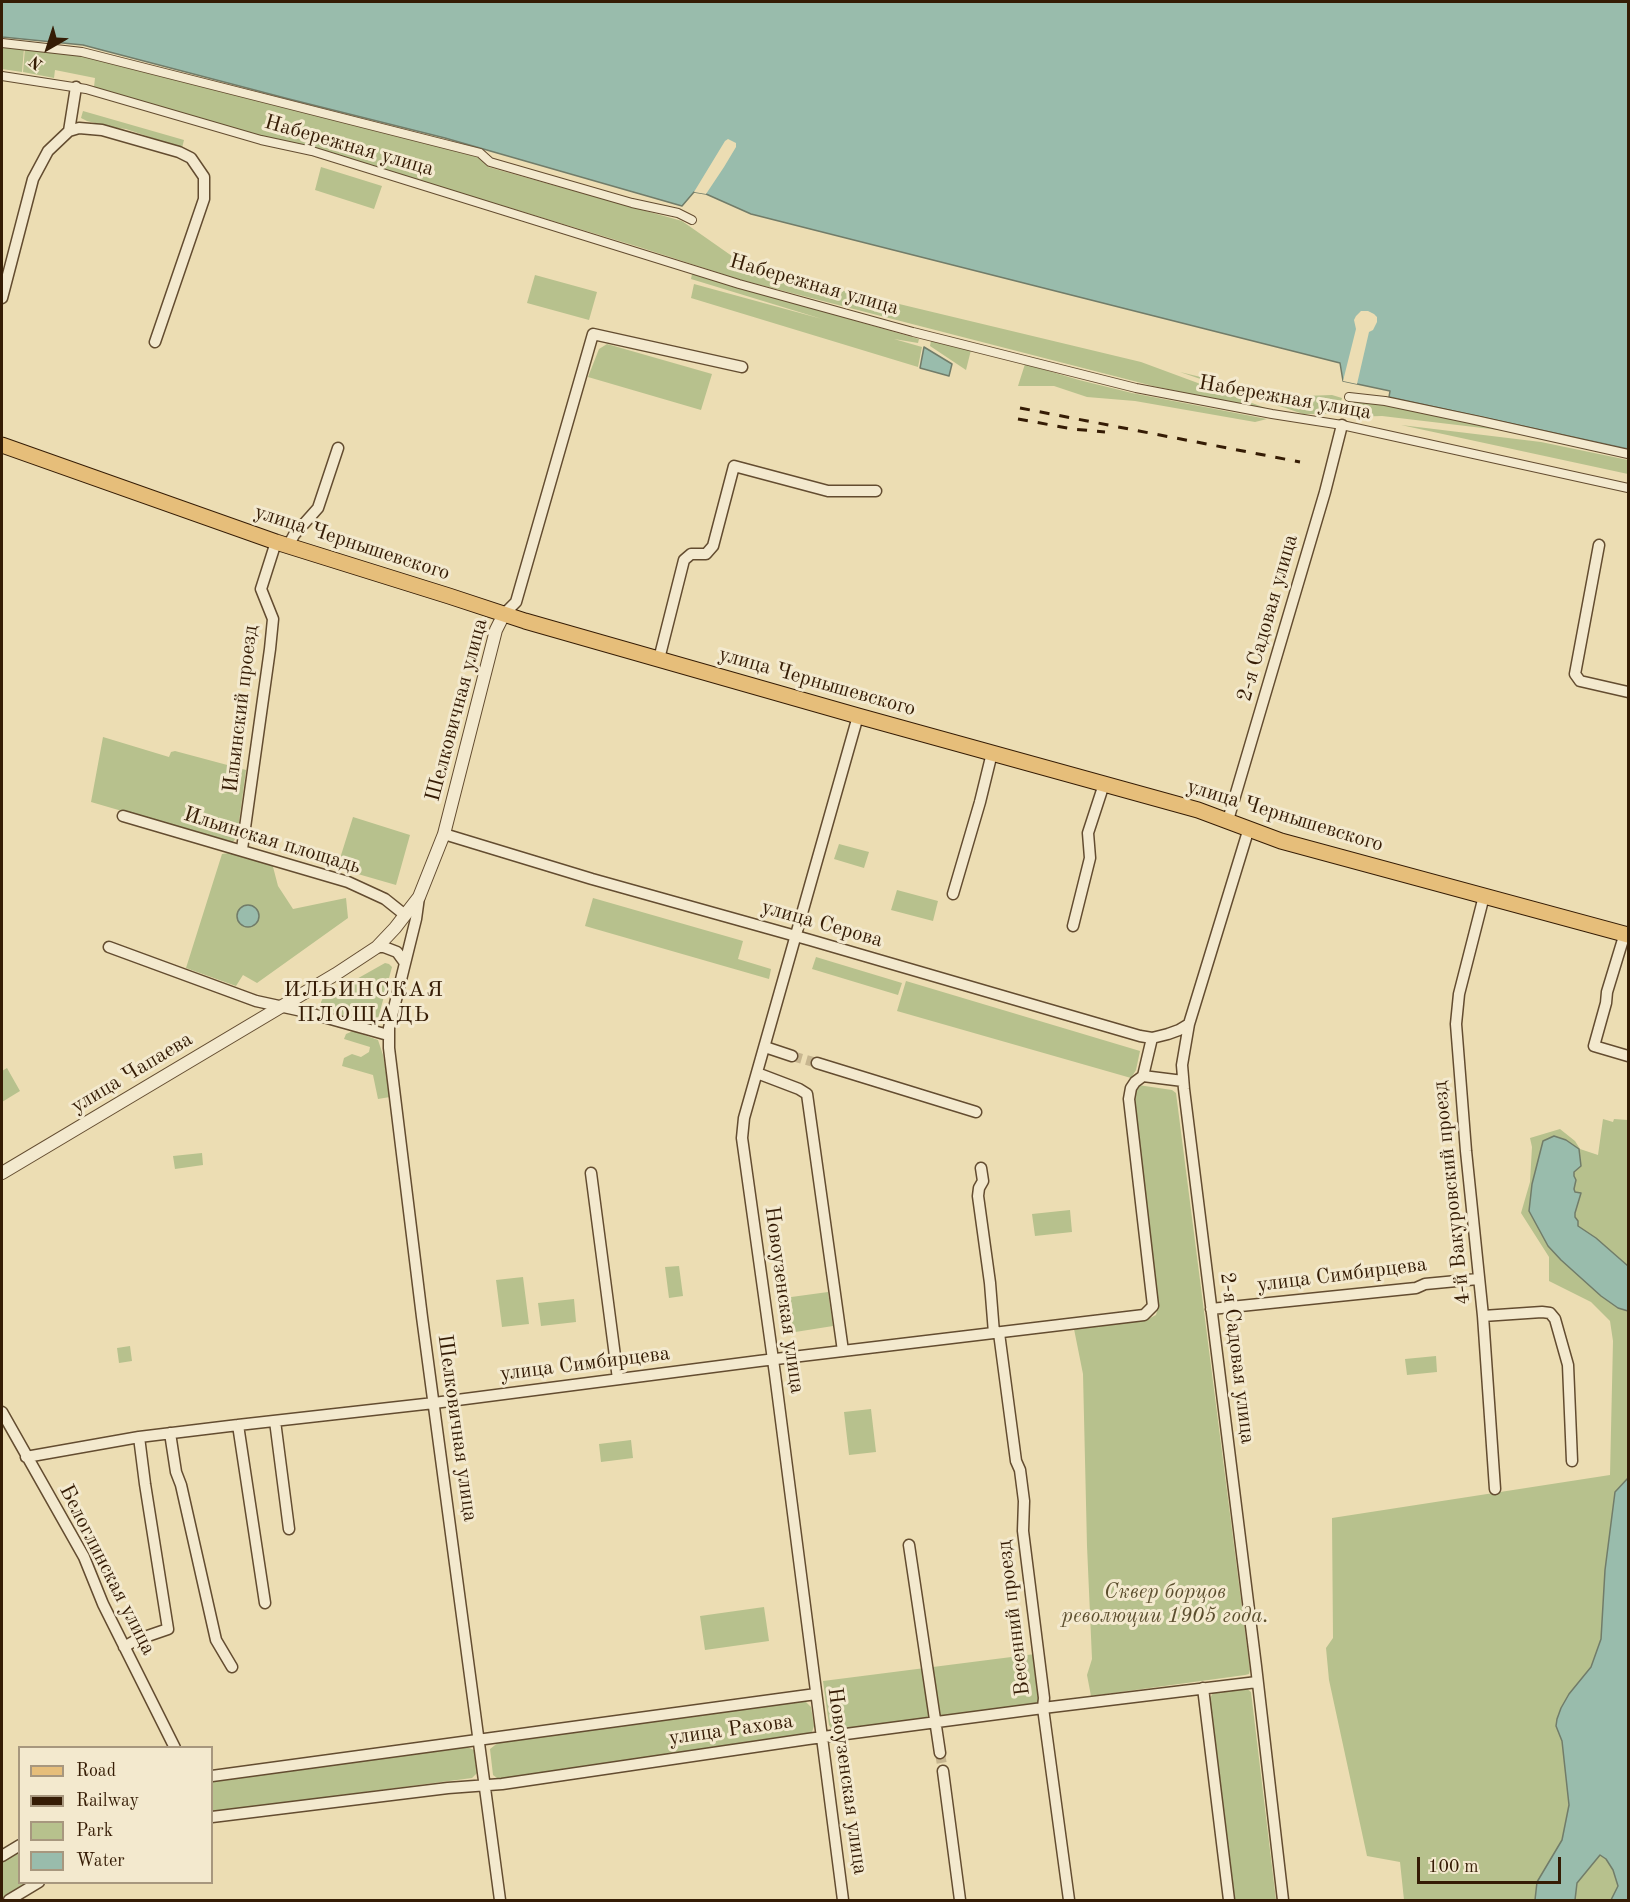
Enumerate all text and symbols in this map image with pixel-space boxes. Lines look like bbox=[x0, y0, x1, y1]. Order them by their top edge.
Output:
north arrow bbox=[18, 18, 78, 78]
text: N bbox=[27, 52, 46, 72]
street label: Набережная улица bbox=[261, 110, 437, 182]
street label: Набережная улица bbox=[726, 249, 902, 321]
street label: Набережная улица bbox=[1197, 370, 1373, 426]
street label: улица Чернышевского bbox=[251, 499, 453, 587]
street label: 2-я Садовая улица bbox=[1232, 531, 1304, 705]
street label: Шелковичная улица bbox=[420, 616, 494, 804]
street label: Ильинский проезд bbox=[218, 624, 264, 794]
street label: улица Чернышевского bbox=[715, 642, 919, 722]
street label: улица Чернышевского bbox=[1184, 774, 1386, 858]
street label: Ильинская площадь bbox=[180, 802, 364, 880]
street label: улица Серова bbox=[758, 895, 886, 953]
district label: ИЛЬИНСКАЯ ПЛОЩАДЬ bbox=[284, 977, 444, 1028]
street label: улица Чапаева bbox=[67, 1027, 197, 1119]
street label: 4-й Вакуровский проезд bbox=[1428, 1080, 1476, 1306]
street label: Новоузенская улица bbox=[758, 1205, 810, 1395]
street label: улица Симбирцева bbox=[1255, 1252, 1429, 1298]
street label: 2-я Садовая улица bbox=[1214, 1271, 1260, 1445]
street label: Шелковичная улица bbox=[431, 1333, 483, 1523]
street label: улица Симбирцева bbox=[498, 1341, 672, 1387]
street label: Белоглинская улица bbox=[53, 1480, 161, 1660]
street label: Весенний проезд bbox=[992, 1539, 1036, 1697]
park label: Сквер борцов революции 1905 года. bbox=[1062, 1579, 1268, 1629]
street label: Новоузенская улица bbox=[821, 1686, 873, 1876]
street label: улица Рахова bbox=[667, 1709, 795, 1751]
legend bbox=[18, 1746, 213, 1884]
text: Road bbox=[76, 1762, 116, 1780]
text: Railway bbox=[76, 1792, 139, 1810]
text: Park bbox=[76, 1822, 113, 1840]
scale bar bbox=[1420, 1845, 1564, 1883]
text: Water bbox=[76, 1852, 125, 1870]
text: 100 m bbox=[1428, 1858, 1479, 1876]

